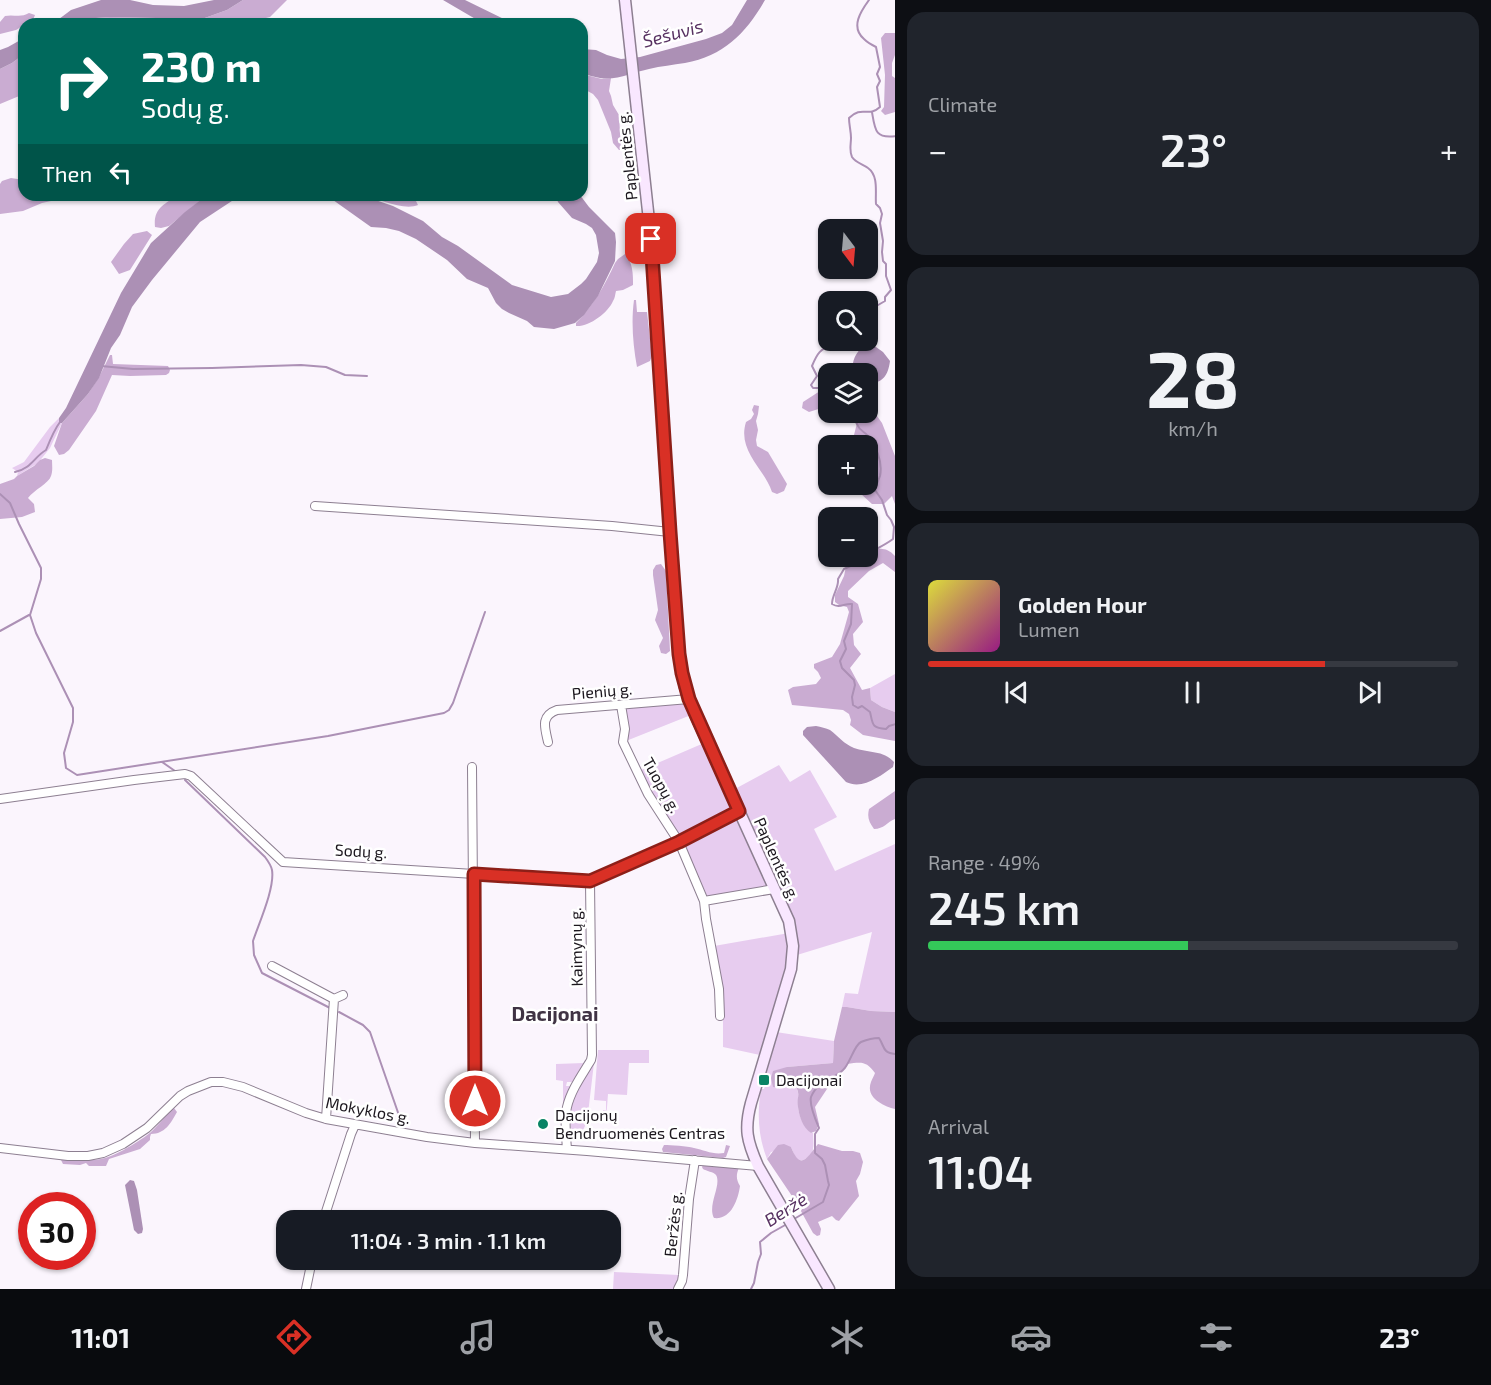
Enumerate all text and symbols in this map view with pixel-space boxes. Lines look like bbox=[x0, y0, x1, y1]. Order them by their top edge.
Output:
water label: Šešuvis bbox=[640, 14, 706, 52]
text: 230 m bbox=[141, 40, 262, 90]
icon: right bbox=[42, 42, 120, 120]
text: Sodų g. bbox=[141, 91, 230, 123]
text: Climate bbox=[928, 92, 997, 116]
street label: Paplentės g. bbox=[612, 111, 641, 201]
text: 23° bbox=[1160, 122, 1227, 176]
text: − bbox=[928, 130, 947, 170]
text: + bbox=[1440, 130, 1458, 170]
icon: left bbox=[104, 156, 137, 189]
text: Then bbox=[42, 160, 92, 186]
pin bbox=[625, 213, 676, 264]
north arrow bbox=[818, 219, 878, 279]
map controls bbox=[818, 219, 878, 567]
icon: arrive bbox=[634, 222, 667, 255]
button: search bbox=[818, 291, 878, 351]
text: 28 bbox=[1146, 330, 1240, 424]
button: layers bbox=[818, 363, 878, 423]
text: km/h bbox=[1168, 416, 1218, 440]
button: + bbox=[818, 435, 878, 495]
button: − bbox=[818, 507, 878, 567]
text: Golden Hour bbox=[1018, 591, 1147, 617]
text: Lumen bbox=[1018, 617, 1080, 641]
icon: previous bbox=[1000, 676, 1033, 709]
icon: pause bbox=[1176, 676, 1209, 709]
icon: next bbox=[1353, 676, 1386, 709]
street label: Pienių g. bbox=[571, 678, 633, 703]
street label: Tuopų g. bbox=[639, 754, 685, 816]
street label: Paplentės g. bbox=[751, 814, 804, 903]
street label: Sodų g. bbox=[334, 840, 388, 861]
text: Range · 49% bbox=[928, 850, 1040, 874]
text: 245 km bbox=[928, 880, 1080, 934]
street label: Kaimynų g. bbox=[565, 907, 586, 987]
district label: Dacijonai bbox=[511, 1001, 599, 1025]
position arrow bbox=[443, 1069, 507, 1133]
place label: Dacijonai bbox=[776, 1070, 842, 1090]
marker: Dacijonai bbox=[757, 1073, 771, 1087]
street label: Mokyklos g. bbox=[324, 1092, 412, 1127]
place label: Dacijonų Bendruomenės Centras bbox=[555, 1105, 725, 1142]
text: Arrival bbox=[928, 1114, 989, 1138]
marker: Dacijonų Bendruomenės Centras bbox=[536, 1117, 550, 1131]
text: 11:04 bbox=[928, 1144, 1033, 1198]
water label: Beržė bbox=[760, 1187, 811, 1231]
street label: Beržės g. bbox=[660, 1190, 685, 1258]
speed limit sign: 30 bbox=[18, 1192, 96, 1270]
text: 11:04 · 3 min · 1.1 km bbox=[351, 1227, 546, 1253]
icon: directions bbox=[273, 1316, 315, 1358]
icon: music bbox=[457, 1316, 499, 1358]
icon: phone bbox=[642, 1316, 684, 1358]
icon: climate bbox=[826, 1316, 868, 1358]
icon: car bbox=[1010, 1316, 1052, 1358]
icon: filters bbox=[1195, 1316, 1237, 1358]
text: 11:01 bbox=[71, 1321, 130, 1353]
text: 23° bbox=[1379, 1321, 1420, 1353]

